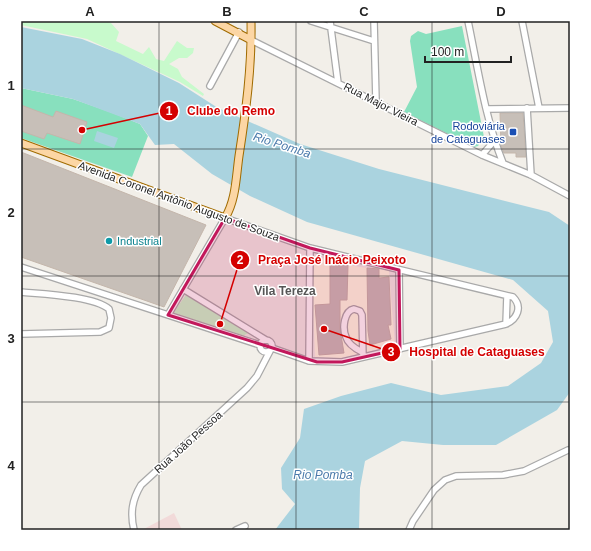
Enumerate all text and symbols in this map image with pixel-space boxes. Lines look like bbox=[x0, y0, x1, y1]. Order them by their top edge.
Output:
text: A bbox=[85, 4, 95, 19]
text: B bbox=[222, 4, 232, 19]
text: C bbox=[359, 4, 369, 19]
text: D bbox=[496, 4, 506, 19]
scale bar bbox=[425, 38, 511, 64]
text: 100 m bbox=[431, 45, 464, 59]
text: 1 bbox=[7, 78, 15, 93]
street label: Rua Major Vieira bbox=[342, 80, 421, 128]
callout: Clube do Remo bbox=[159, 99, 283, 123]
text: 1 bbox=[166, 104, 173, 118]
text: Clube do Remo bbox=[187, 104, 275, 118]
place label: Rodoviária de Cataguases bbox=[431, 120, 506, 145]
marker: Rodoviária de Cataguases bbox=[508, 127, 518, 137]
water label: Rio Pomba bbox=[252, 129, 313, 161]
street label: Avenida Coronel Antônio Augusto de Souza bbox=[77, 159, 282, 243]
text: 2 bbox=[7, 205, 15, 220]
place label: Industrial bbox=[117, 235, 162, 247]
marker: Industrial bbox=[104, 236, 114, 246]
callout: Praça José Inácio Peixoto bbox=[230, 248, 414, 272]
text: 2 bbox=[237, 253, 244, 267]
text: Praça José Inácio Peixoto bbox=[258, 253, 406, 267]
district label: Vila Tereza bbox=[254, 284, 316, 298]
text: 3 bbox=[7, 331, 15, 346]
callout: Hospital de Cataguases bbox=[381, 340, 552, 364]
text: 3 bbox=[388, 345, 395, 359]
text: Hospital de Cataguases bbox=[409, 345, 545, 359]
street label: Rua João Pessoa bbox=[152, 408, 225, 476]
text: 4 bbox=[7, 458, 15, 473]
water label: Rio Pomba bbox=[293, 468, 353, 482]

